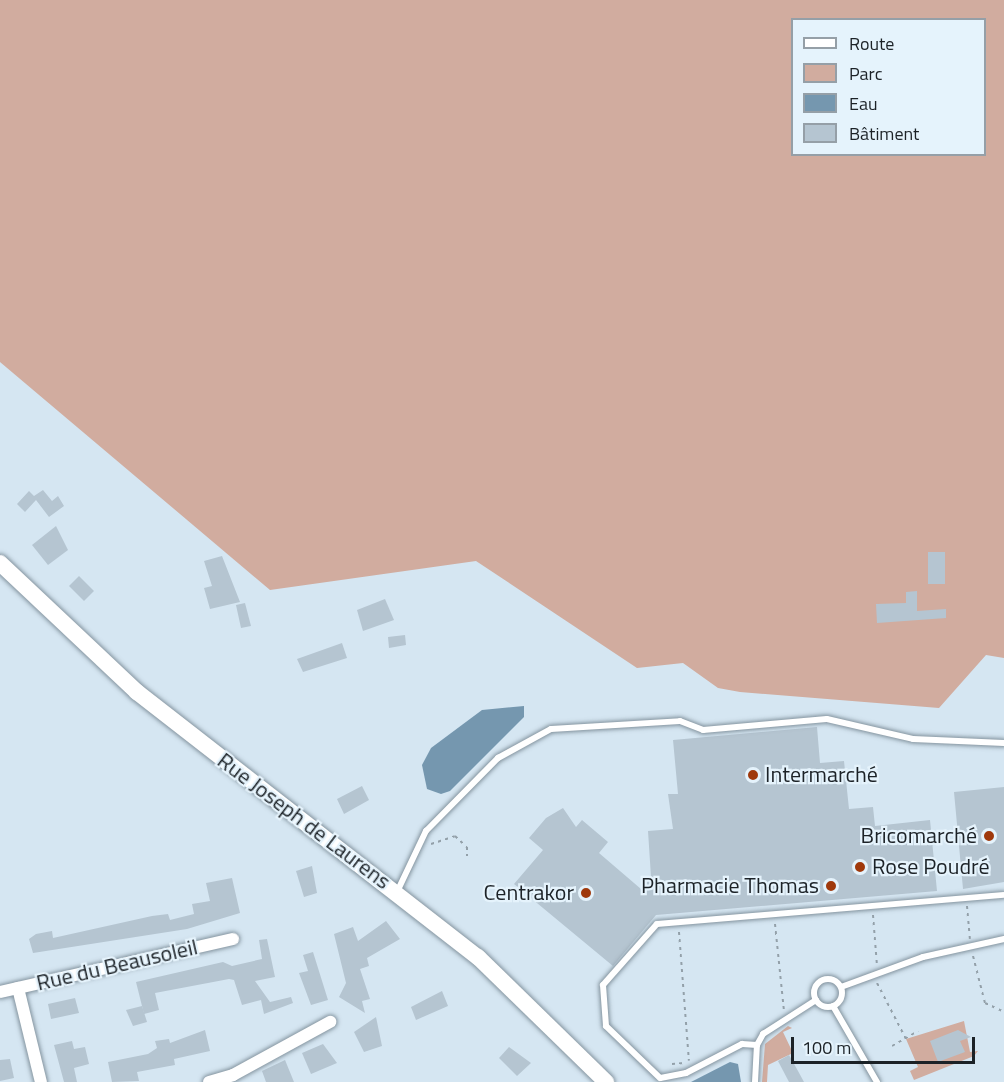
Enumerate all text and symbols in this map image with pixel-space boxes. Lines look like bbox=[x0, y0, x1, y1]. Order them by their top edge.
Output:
legend bbox=[791, 18, 986, 156]
text: Route bbox=[849, 30, 894, 57]
text: Parc bbox=[849, 60, 883, 87]
text: Eau bbox=[849, 90, 878, 117]
text: Bâtiment bbox=[849, 120, 919, 147]
street label: Rue Joseph de Laurens bbox=[212, 747, 396, 895]
place label: Intermarché bbox=[765, 762, 878, 788]
marker: Intermarché bbox=[746, 768, 760, 782]
place label: Bricomarché bbox=[861, 823, 977, 849]
marker: Bricomarché bbox=[982, 829, 996, 843]
place label: Rose Poudré bbox=[872, 854, 990, 880]
marker: Rose Poudré bbox=[853, 860, 867, 874]
place label: Pharmacie Thomas bbox=[641, 873, 819, 899]
marker: Pharmacie Thomas bbox=[824, 879, 838, 893]
place label: Centrakor bbox=[484, 880, 574, 906]
marker: Centrakor bbox=[579, 886, 593, 900]
street label: Rue du Beausoleil bbox=[34, 934, 200, 996]
scale bar bbox=[794, 1025, 978, 1063]
text: 100 m bbox=[802, 1034, 851, 1061]

